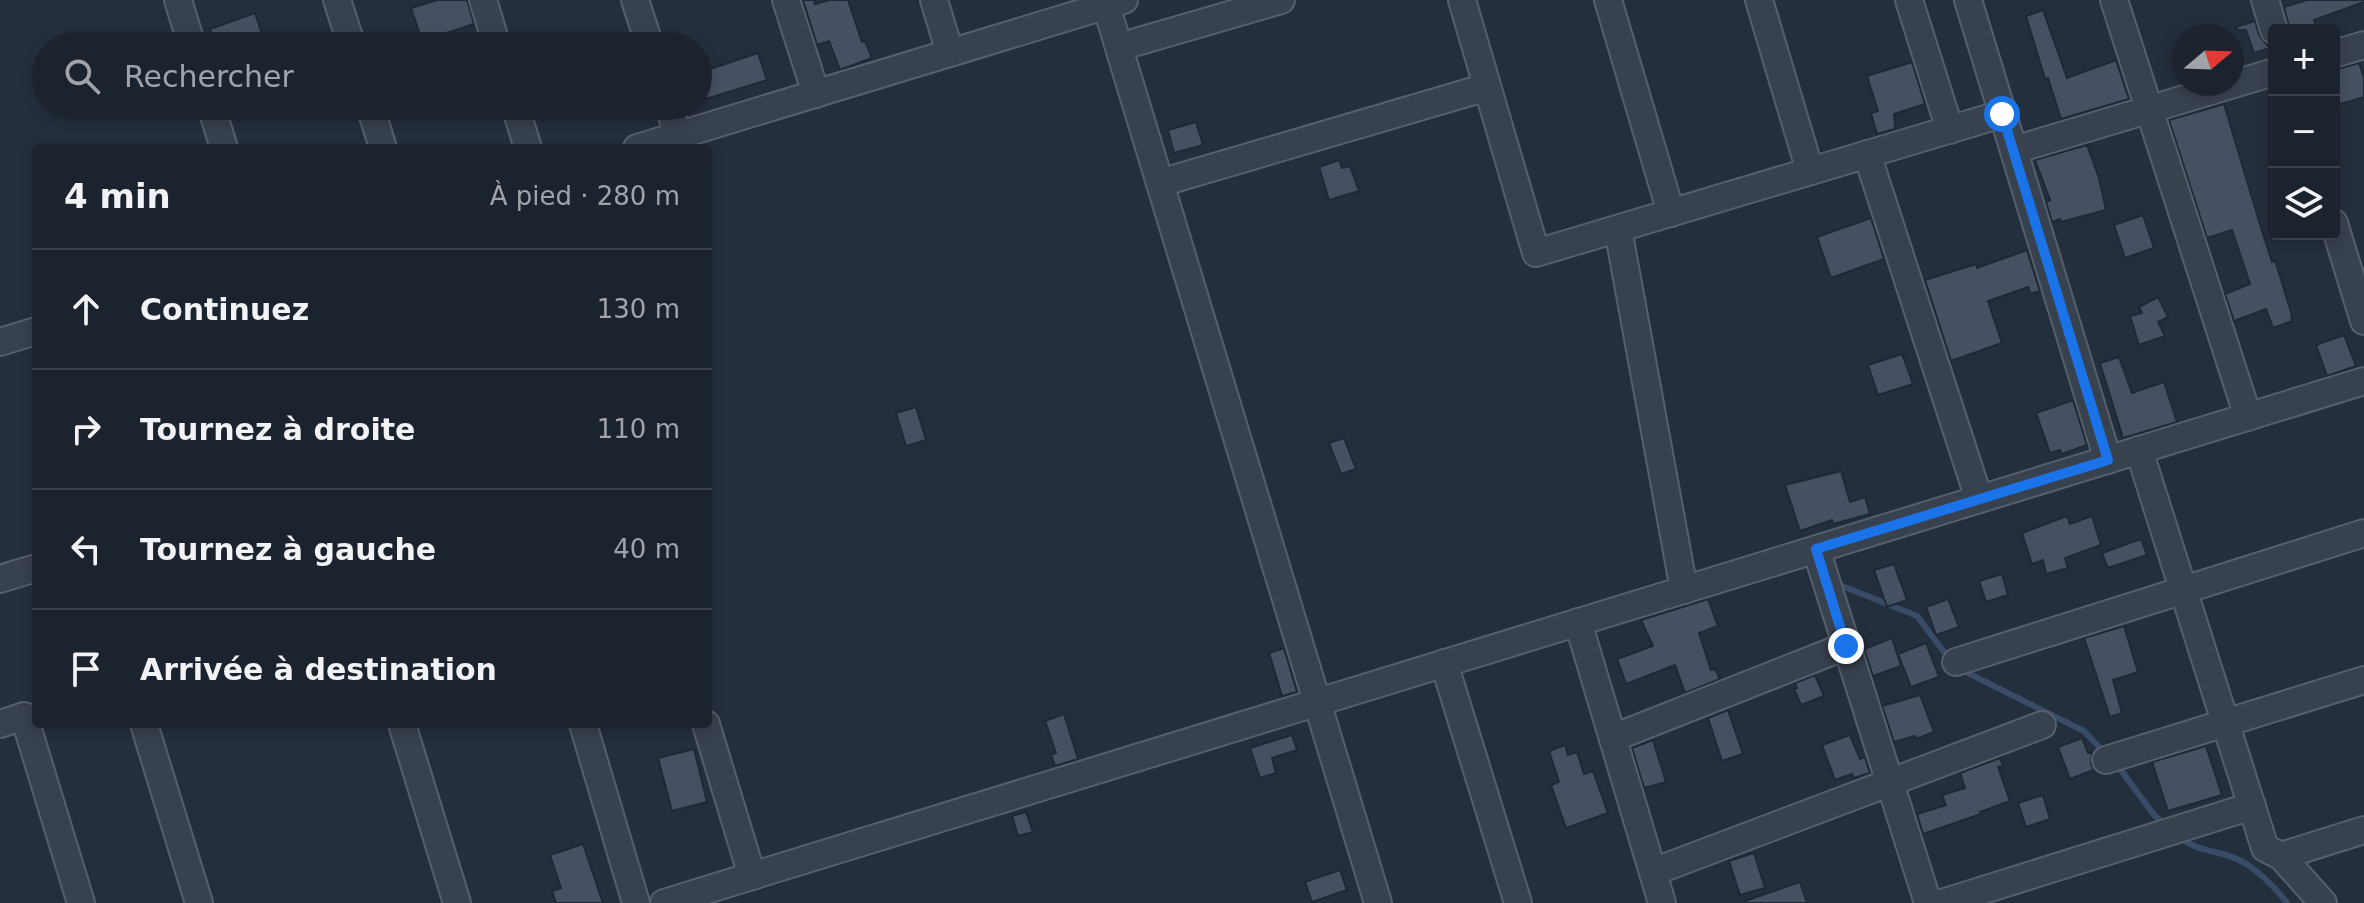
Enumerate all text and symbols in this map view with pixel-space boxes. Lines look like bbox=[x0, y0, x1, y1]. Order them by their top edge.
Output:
north arrow bbox=[2172, 24, 2244, 96]
map controls bbox=[2268, 24, 2340, 240]
button: + bbox=[2268, 24, 2340, 96]
search box bbox=[32, 32, 712, 120]
icon: search bbox=[60, 54, 104, 98]
text: Rechercher bbox=[124, 59, 294, 94]
route start bbox=[1984, 96, 2020, 132]
button: − bbox=[2268, 96, 2340, 168]
button: layers bbox=[2268, 168, 2340, 240]
text: 4 min bbox=[64, 176, 171, 216]
text: À pied · 280 m bbox=[490, 181, 680, 211]
icon: ahead bbox=[64, 287, 108, 331]
text: Continuez bbox=[140, 292, 309, 327]
text: 130 m bbox=[597, 294, 680, 324]
icon: right bbox=[64, 407, 108, 451]
text: Tournez à droite bbox=[140, 412, 415, 447]
text: 110 m bbox=[597, 414, 680, 444]
icon: left bbox=[64, 527, 108, 571]
text: Tournez à gauche bbox=[140, 532, 436, 567]
text: 40 m bbox=[613, 534, 680, 564]
route end bbox=[1828, 628, 1864, 664]
icon: arrive bbox=[64, 647, 108, 691]
text: Arrivée à destination bbox=[140, 652, 497, 687]

